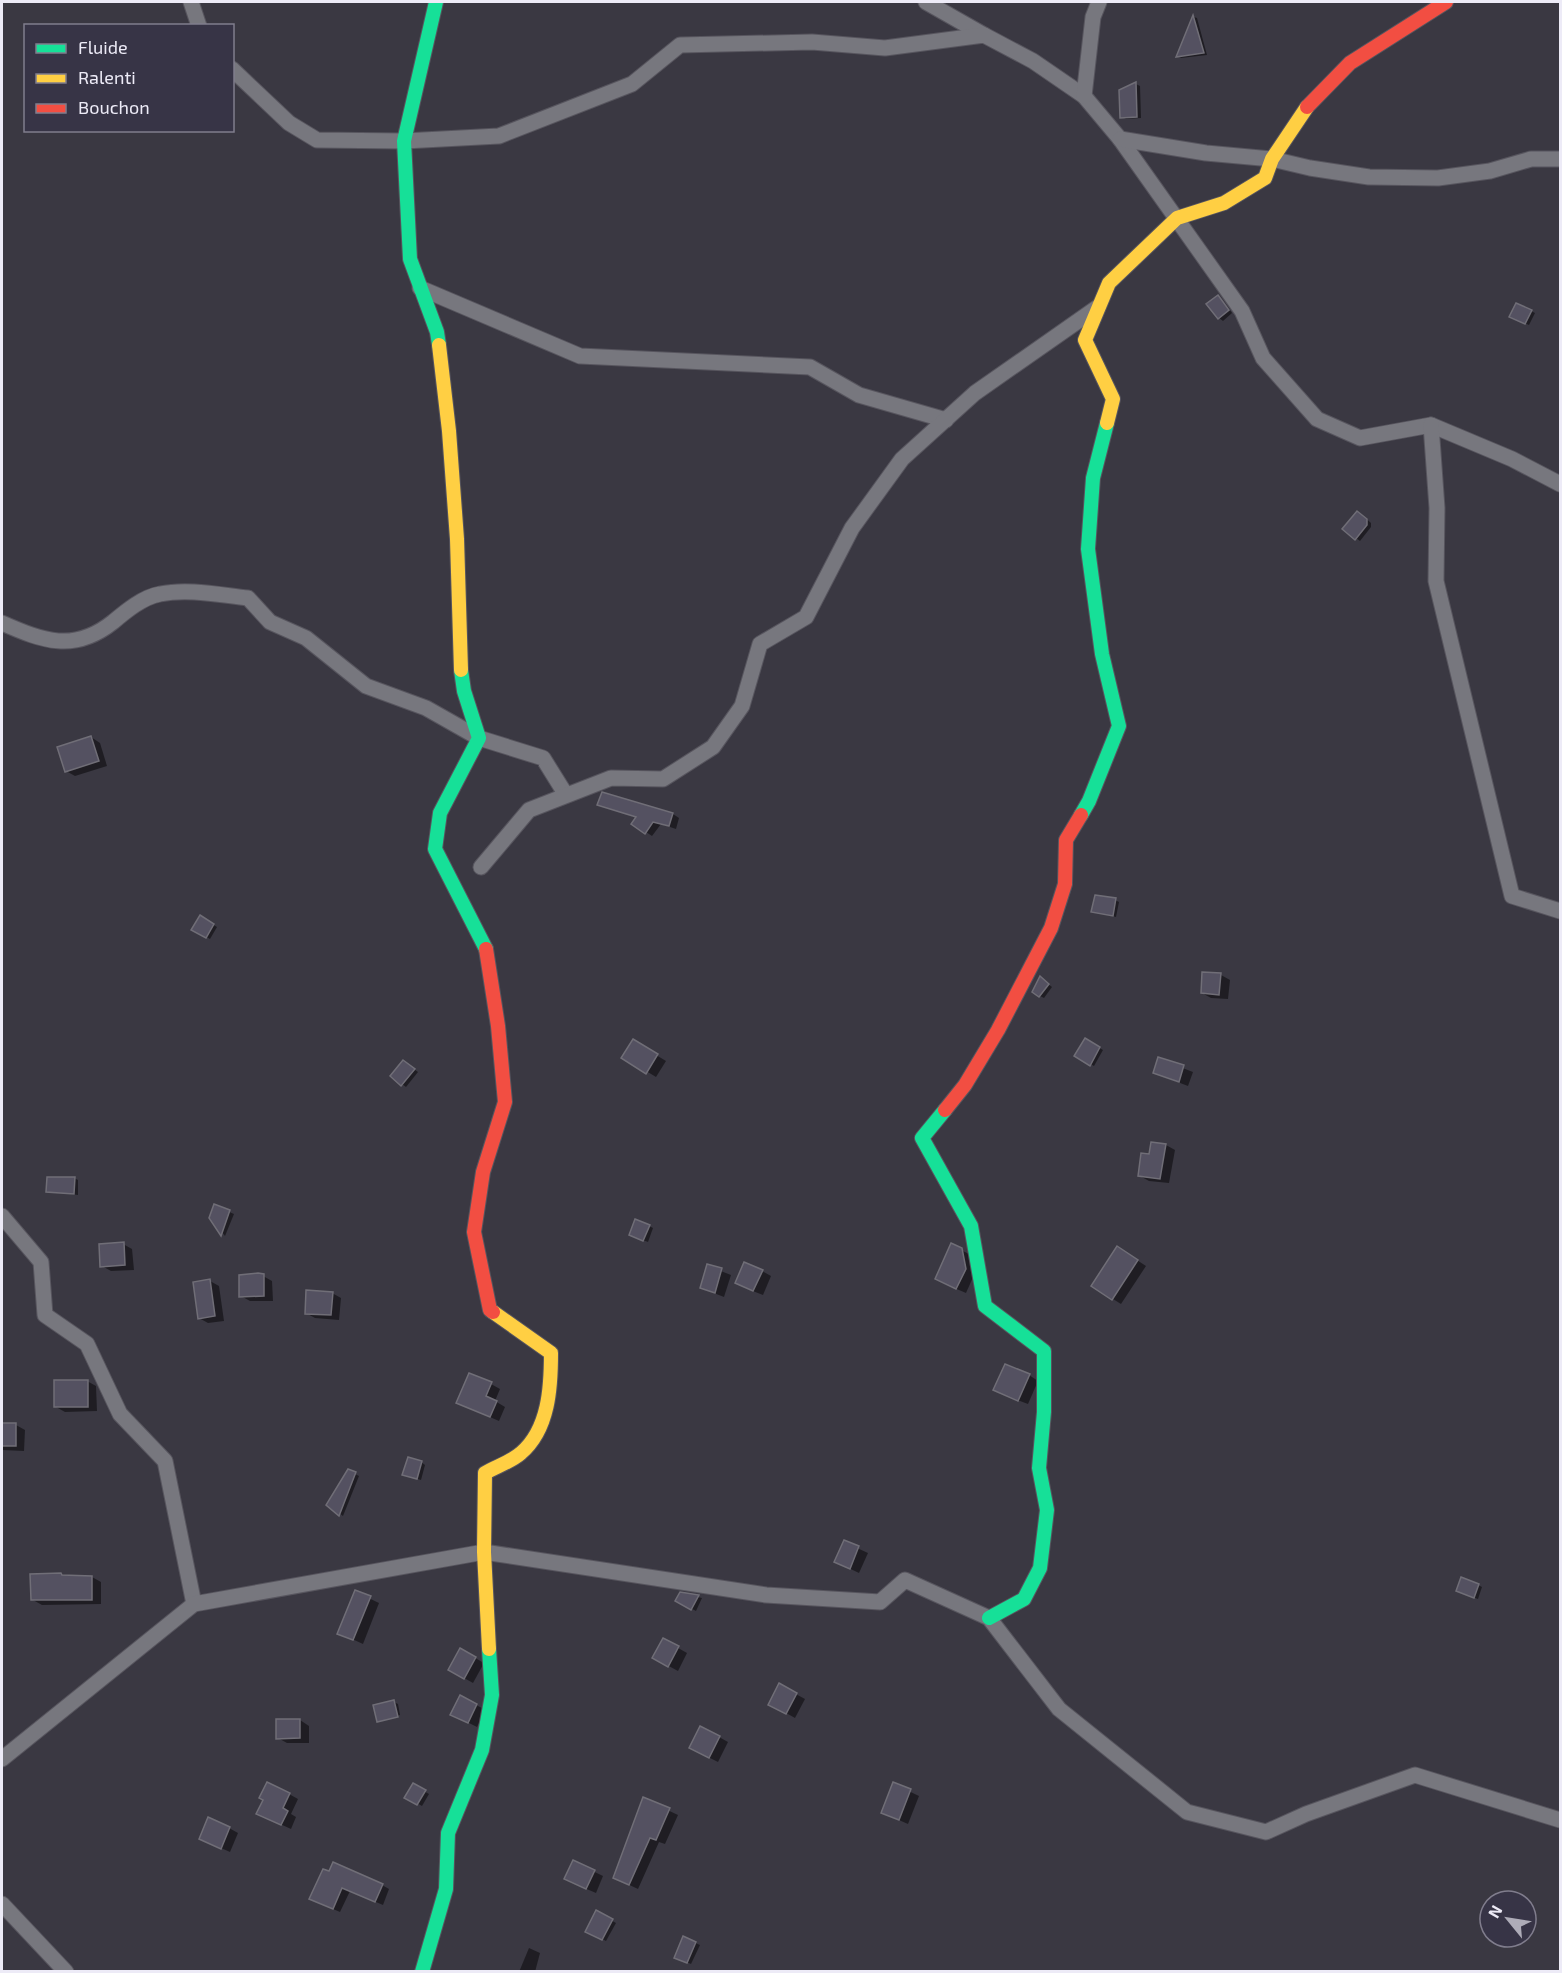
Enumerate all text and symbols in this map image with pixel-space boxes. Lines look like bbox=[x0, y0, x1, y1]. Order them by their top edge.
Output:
legend bbox=[24, 24, 234, 132]
text: Fluide bbox=[78, 36, 128, 58]
text: Ralenti bbox=[78, 66, 136, 88]
text: Bouchon bbox=[78, 96, 150, 118]
north arrow bbox=[1478, 1889, 1538, 1949]
text: N bbox=[1483, 1901, 1506, 1921]

